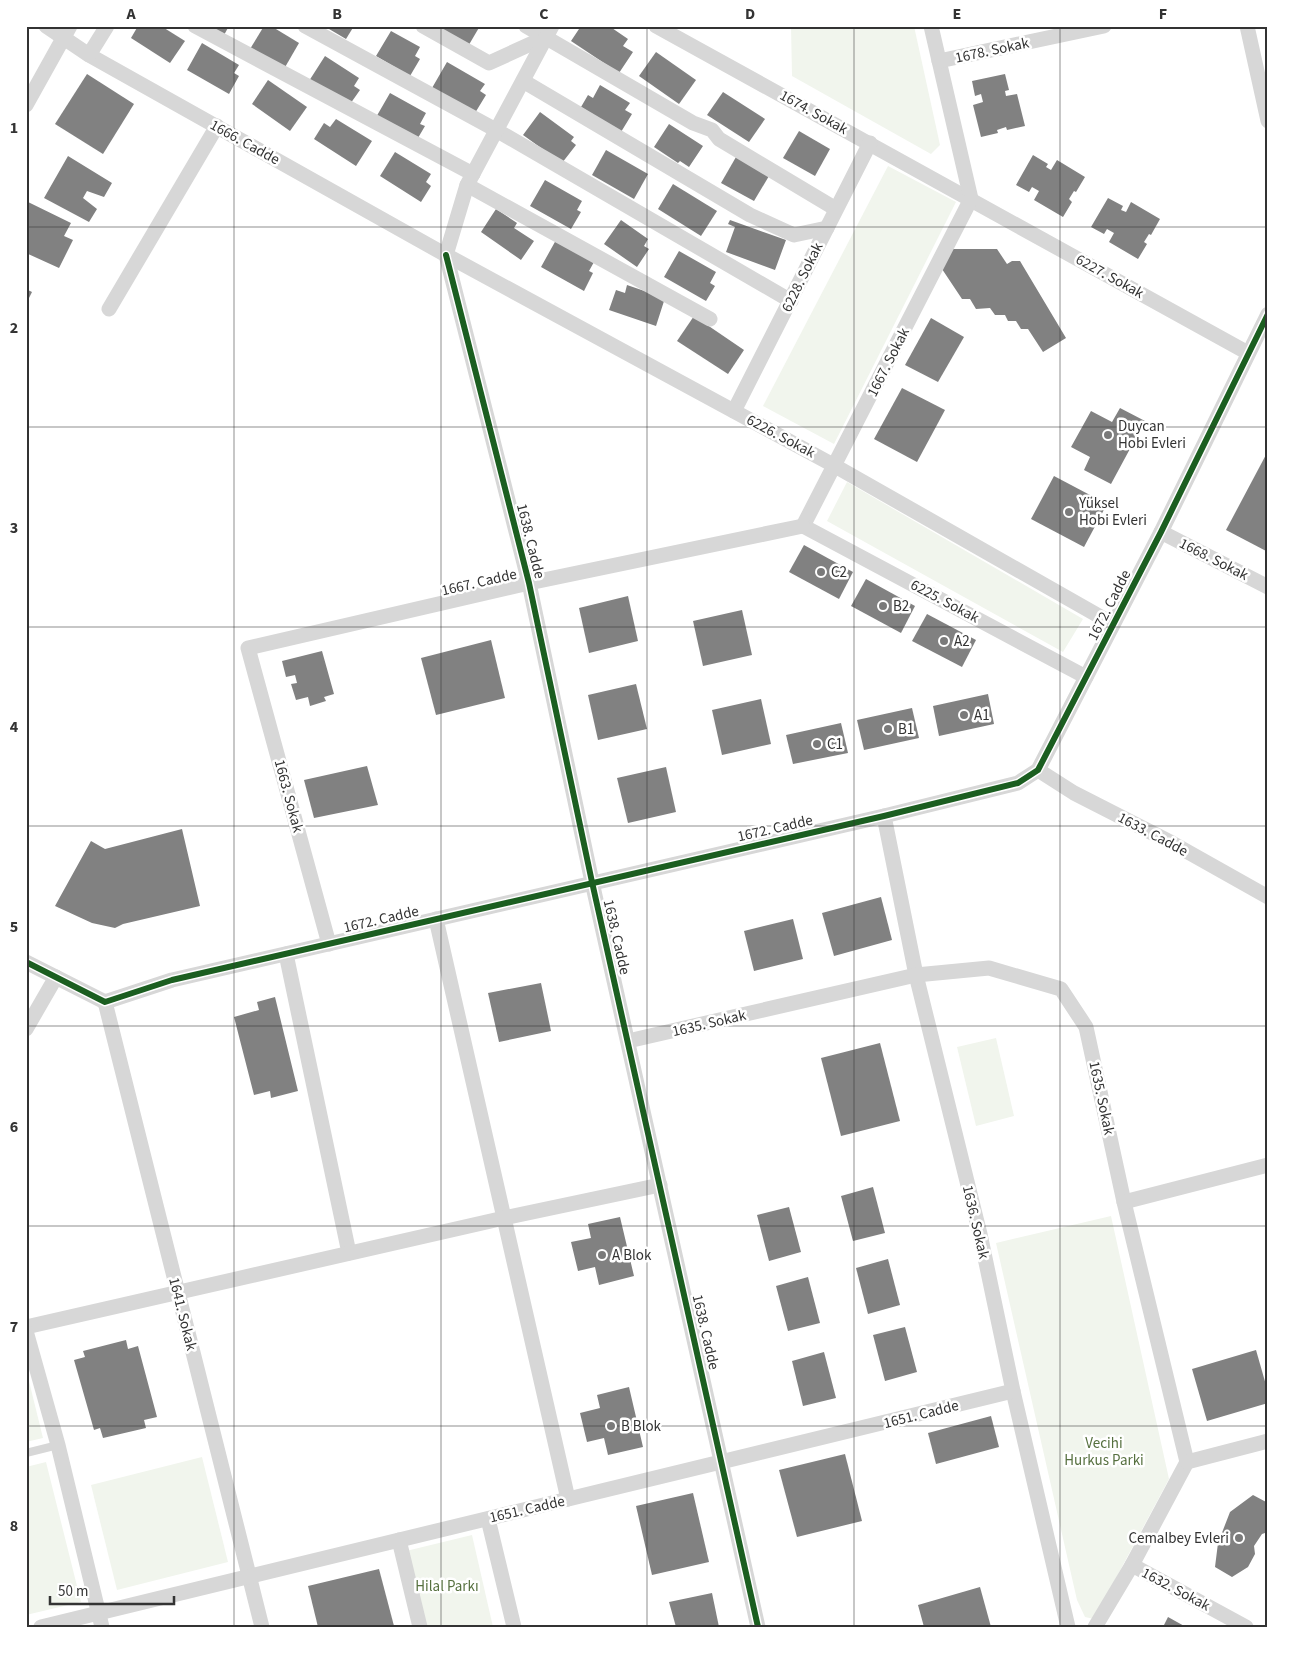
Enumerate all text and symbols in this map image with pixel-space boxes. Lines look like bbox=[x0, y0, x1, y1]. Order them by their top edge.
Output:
text: A bbox=[125, 3, 136, 25]
text: B bbox=[332, 3, 342, 25]
text: C bbox=[539, 3, 549, 25]
text: D bbox=[745, 3, 755, 25]
text: E bbox=[953, 3, 961, 25]
text: F bbox=[1159, 3, 1167, 25]
street label: 1678. Sokak bbox=[953, 32, 1032, 69]
street label: 1674. Sokak bbox=[776, 85, 852, 140]
street label: 1666. Cadde bbox=[206, 115, 283, 170]
text: 1 bbox=[10, 117, 18, 139]
street label: 6228. Sokak bbox=[777, 238, 829, 316]
street label: 6227. Sokak bbox=[1072, 249, 1148, 304]
text: 2 bbox=[10, 317, 18, 339]
street label: 1667. Sokak bbox=[862, 324, 915, 400]
street label: 6226. Sokak bbox=[743, 410, 819, 464]
place label: Duycan Hobi Evleri bbox=[1118, 416, 1186, 454]
marker: Duycan Hobi Evleri bbox=[1102, 429, 1114, 441]
place label: Yüksel Hobi Evleri bbox=[1078, 493, 1147, 531]
street label: 1638. Cadde bbox=[511, 501, 550, 581]
marker: Yüksel Hobi Evleri bbox=[1063, 506, 1075, 518]
text: 3 bbox=[10, 517, 18, 539]
street label: 1668. Sokak bbox=[1176, 533, 1252, 586]
place label: C2 bbox=[831, 562, 847, 583]
street label: 1667. Cadde bbox=[439, 564, 519, 601]
marker: C2 bbox=[815, 566, 827, 578]
street label: 1672. Cadde bbox=[1083, 566, 1136, 644]
street label: 6225. Sokak bbox=[907, 575, 983, 629]
place label: B2 bbox=[893, 596, 909, 617]
marker: B2 bbox=[877, 600, 889, 612]
place label: A2 bbox=[954, 631, 970, 652]
marker: A2 bbox=[938, 635, 950, 647]
place label: A1 bbox=[974, 705, 990, 726]
marker: A1 bbox=[958, 709, 970, 721]
text: 4 bbox=[10, 716, 19, 738]
place label: B1 bbox=[898, 719, 914, 740]
marker: B1 bbox=[882, 723, 894, 735]
place label: C1 bbox=[827, 734, 843, 755]
marker: C1 bbox=[811, 738, 823, 750]
street label: 1663. Sokak bbox=[269, 757, 309, 836]
street label: 1633. Cadde bbox=[1114, 807, 1192, 862]
street label: 1672. Cadde bbox=[735, 810, 815, 847]
street label: 1638. Cadde bbox=[598, 897, 635, 977]
street label: 1672. Cadde bbox=[341, 901, 421, 938]
text: 5 bbox=[10, 916, 18, 938]
street label: 1635. Sokak bbox=[670, 1005, 749, 1042]
street label: 1635. Sokak bbox=[1083, 1059, 1120, 1138]
text: 6 bbox=[10, 1116, 18, 1138]
street label: 1636. Sokak bbox=[957, 1183, 994, 1262]
place label: A Blok bbox=[612, 1245, 652, 1266]
marker: A Blok bbox=[596, 1249, 608, 1261]
street label: 1641. Sokak bbox=[163, 1275, 202, 1354]
street label: 1638. Cadde bbox=[687, 1292, 724, 1372]
text: 7 bbox=[10, 1316, 18, 1338]
street label: 1651. Cadde bbox=[881, 1395, 961, 1434]
place label: B Blok bbox=[621, 1416, 662, 1437]
marker: B Blok bbox=[605, 1420, 617, 1432]
park label: Vecihi Hurkus Parki bbox=[1064, 1433, 1144, 1471]
street label: 1651. Cadde bbox=[487, 1491, 567, 1528]
text: 8 bbox=[10, 1515, 18, 1537]
place label: Cemalbey Evleri bbox=[1128, 1528, 1229, 1549]
marker: Cemalbey Evleri bbox=[1233, 1532, 1245, 1544]
street label: 1632. Sokak bbox=[1138, 1563, 1214, 1617]
scale bar bbox=[50, 1573, 174, 1605]
park label: Hilal Parkı bbox=[415, 1576, 479, 1597]
text: 50 m bbox=[58, 1581, 88, 1602]

